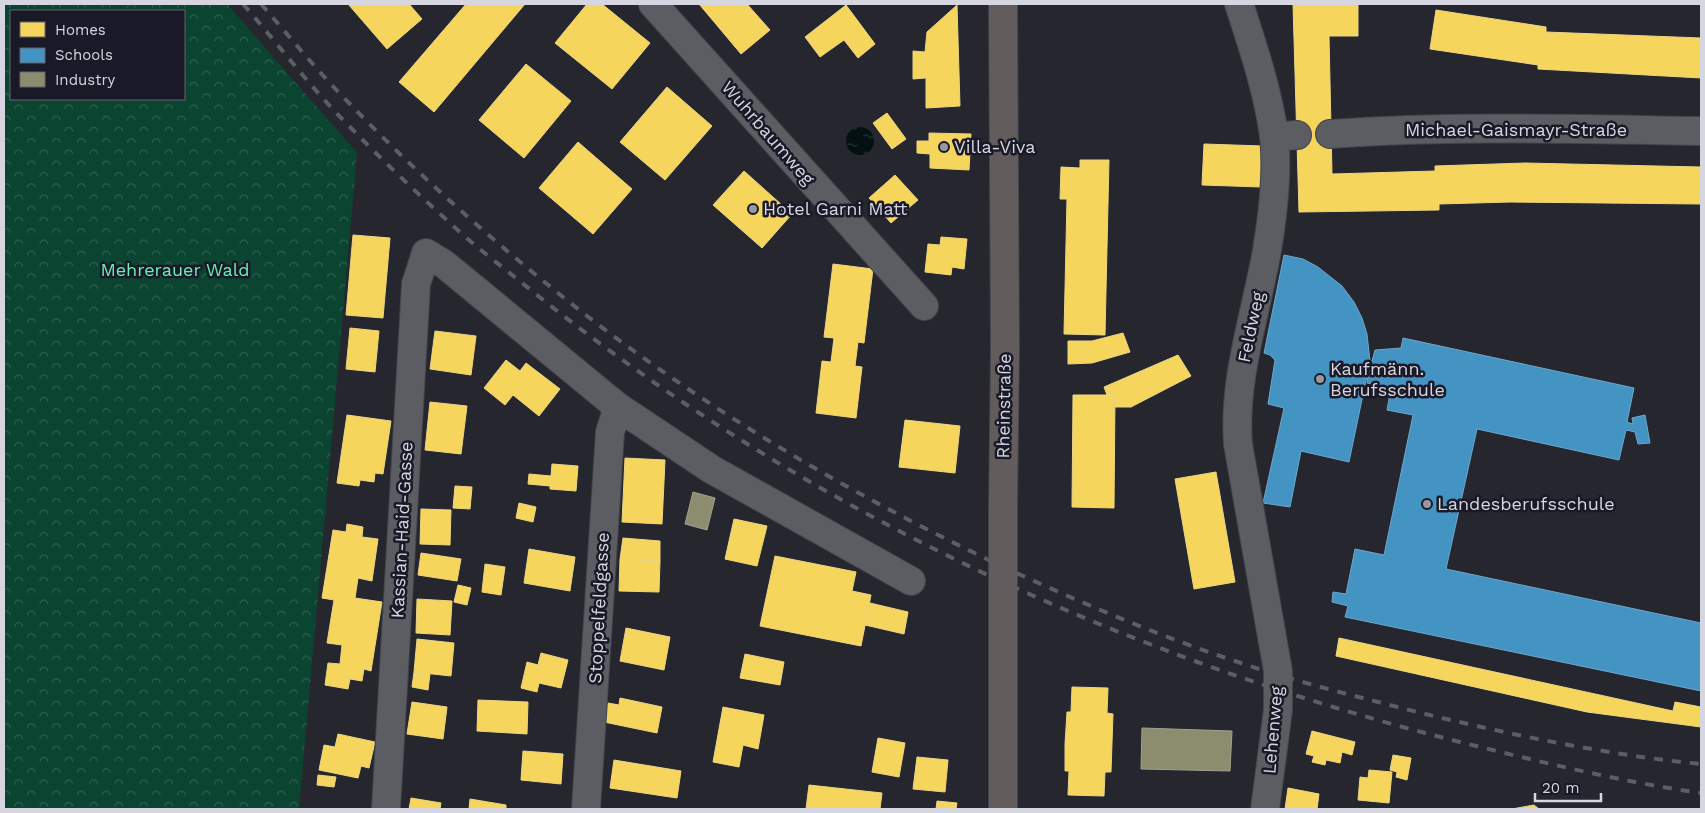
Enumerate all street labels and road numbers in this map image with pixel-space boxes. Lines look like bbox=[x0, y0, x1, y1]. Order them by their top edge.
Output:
street label: Wuhrbaumweg bbox=[718, 76, 820, 189]
street label: Michael-Gaismayr-Straße bbox=[1405, 119, 1627, 140]
street label: Feldweg bbox=[1233, 289, 1268, 364]
street label: Rheinstraße bbox=[992, 353, 1015, 459]
street label: Kassian-Haid-Gasse bbox=[386, 441, 417, 619]
street label: Stoppelfeldgasse bbox=[584, 532, 613, 684]
street label: Lehenweg bbox=[1258, 685, 1287, 775]

